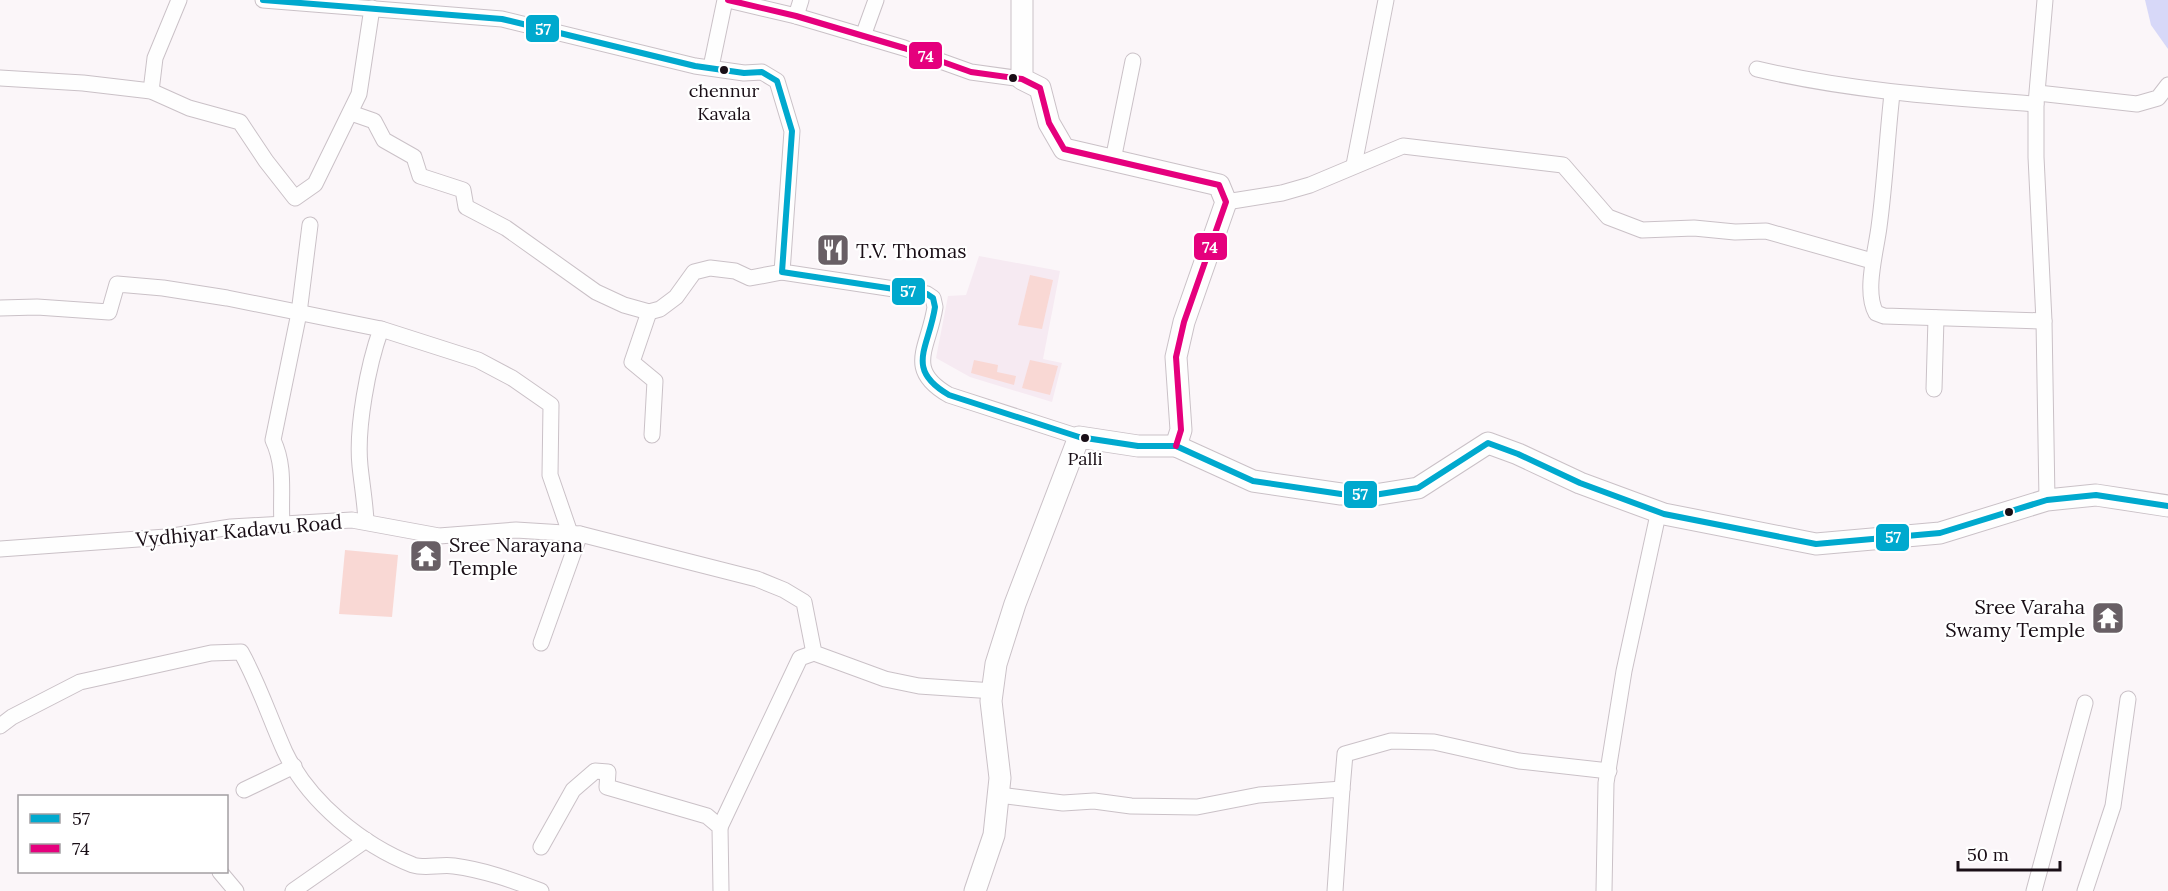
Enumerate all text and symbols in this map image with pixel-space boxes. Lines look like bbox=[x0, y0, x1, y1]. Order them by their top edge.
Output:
line badge: 57 bbox=[525, 14, 560, 43]
text: 57 bbox=[535, 19, 552, 39]
line badge: 74 bbox=[908, 41, 943, 70]
text: 74 bbox=[918, 46, 934, 66]
marker: chennur Kavala bbox=[718, 64, 730, 76]
unlabelled marker bbox=[1007, 72, 1019, 84]
place label: chennur Kavala bbox=[689, 79, 759, 125]
restaurant icon: T.V. Thomas bbox=[815, 232, 851, 268]
line badge: 74 bbox=[1193, 232, 1228, 261]
text: 74 bbox=[1202, 237, 1218, 257]
place label: T.V. Thomas bbox=[856, 238, 967, 263]
line badge: 57 bbox=[891, 277, 926, 306]
text: 57 bbox=[900, 281, 917, 301]
marker: Palli bbox=[1079, 432, 1091, 444]
place label: Palli bbox=[1068, 447, 1102, 470]
line badge: 57 bbox=[1343, 480, 1378, 509]
text: 57 bbox=[1352, 484, 1369, 504]
unlabelled marker bbox=[2003, 506, 2015, 518]
street label: Vydhiyar Kadavu Road bbox=[134, 509, 343, 552]
line badge: 57 bbox=[1875, 523, 1910, 552]
text: 57 bbox=[1885, 527, 1902, 547]
place label: Sree Narayana Temple bbox=[449, 532, 583, 580]
temple icon: Sree Narayana Temple bbox=[408, 538, 444, 574]
place label: Sree Varaha Swamy Temple bbox=[1945, 594, 2085, 642]
temple icon: Sree Varaha Swamy Temple bbox=[2090, 600, 2126, 636]
legend bbox=[18, 795, 228, 873]
text: 57 bbox=[72, 807, 90, 830]
scale bar bbox=[1958, 834, 2060, 872]
text: 74 bbox=[72, 837, 90, 860]
text: 50 m bbox=[1967, 843, 2009, 866]

